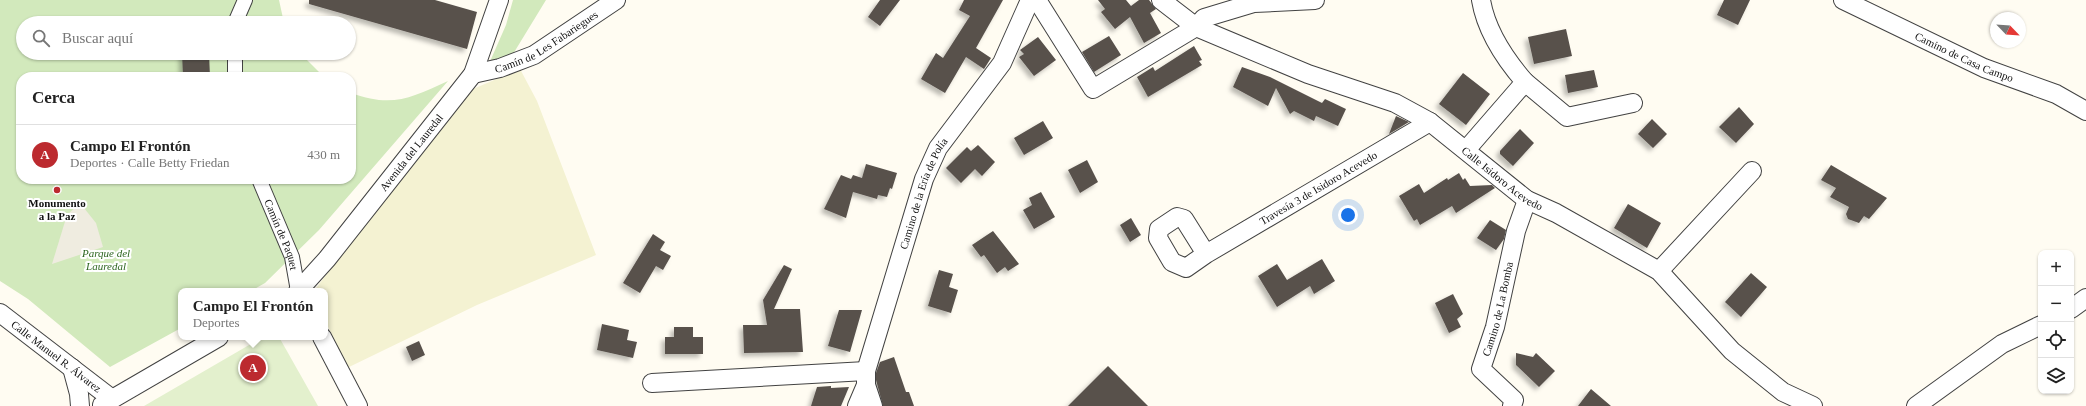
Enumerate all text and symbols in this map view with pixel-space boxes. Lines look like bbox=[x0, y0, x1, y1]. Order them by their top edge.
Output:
street label: Camín de Les Fabariegues bbox=[494, 8, 600, 75]
north arrow bbox=[1990, 12, 2026, 48]
search box bbox=[16, 16, 356, 60]
icon: search bbox=[30, 27, 52, 49]
text: Buscar aquí bbox=[62, 30, 133, 46]
street label: Camino de Casa Campo bbox=[1913, 30, 2015, 84]
text: Cerca bbox=[32, 88, 75, 107]
street label: Avenida del Lauredal bbox=[377, 112, 445, 193]
street label: Camino de la Ería de Polía bbox=[897, 135, 950, 250]
text: Campo El Frontón bbox=[70, 138, 191, 154]
street label: Calle Isidoro Acevedo bbox=[1459, 144, 1545, 212]
text: A bbox=[40, 147, 50, 162]
text: 430 m bbox=[307, 147, 340, 162]
street label: Travesía 3 de Isidoro Acevedo bbox=[1257, 148, 1379, 227]
text: Deportes · Calle Betty Friedan bbox=[70, 155, 230, 170]
marker: Monumento a la Paz bbox=[52, 185, 62, 195]
place label: Monumento a la Paz bbox=[28, 197, 86, 222]
street label: Camín de Paquet bbox=[262, 197, 300, 271]
your location bbox=[1338, 205, 1358, 225]
park label: Parque del Lauredal bbox=[81, 247, 130, 272]
map controls bbox=[2038, 250, 2074, 394]
button: + bbox=[2038, 250, 2074, 286]
street label: Camino de La Bomba bbox=[1480, 261, 1515, 358]
button: − bbox=[2038, 286, 2074, 322]
popup bbox=[178, 288, 328, 340]
text: Campo El Frontón bbox=[193, 298, 313, 314]
text: Deportes bbox=[193, 315, 240, 330]
street label: Calle Manuel R. Álvarez bbox=[9, 318, 104, 395]
button: locate bbox=[2038, 322, 2074, 358]
pin: A bbox=[240, 353, 266, 383]
button: layers bbox=[2038, 358, 2074, 394]

